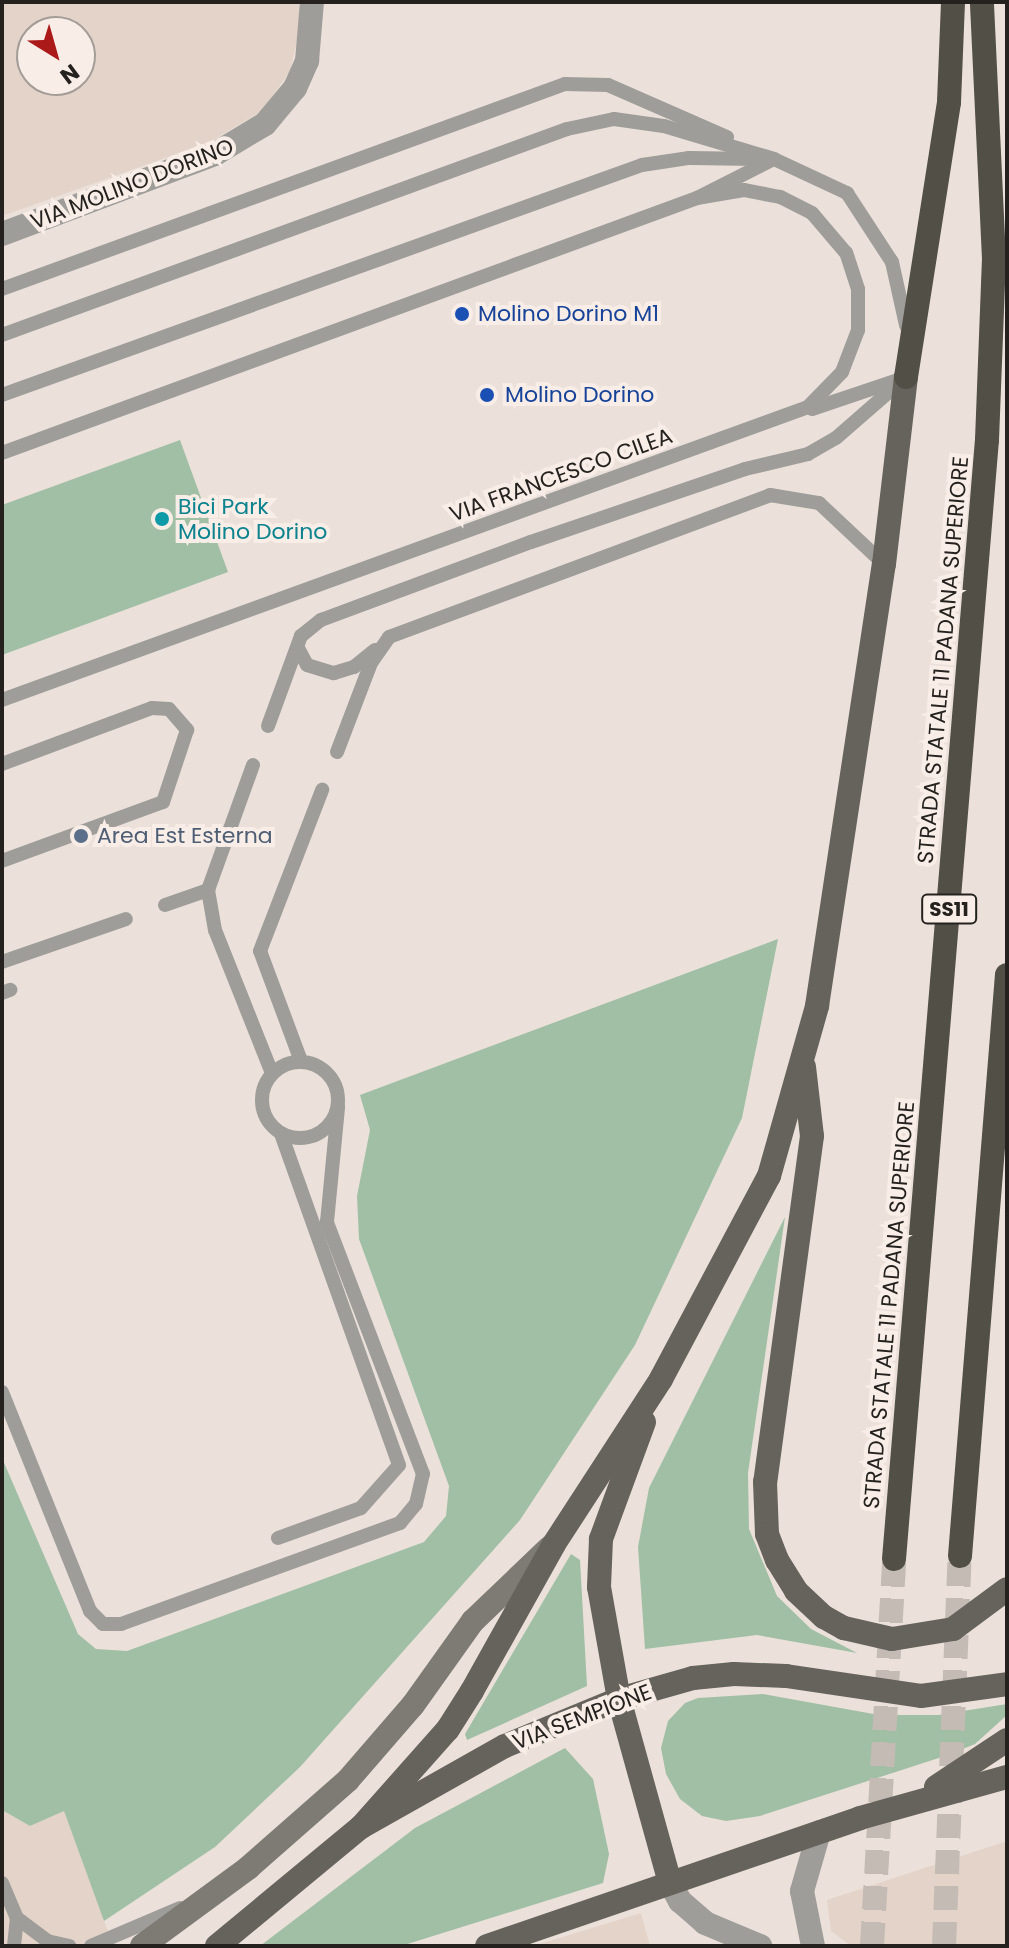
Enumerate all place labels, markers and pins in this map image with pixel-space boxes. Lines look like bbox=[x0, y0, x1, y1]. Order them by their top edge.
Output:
place label: Molino Dorino M1 bbox=[478, 301, 659, 327]
marker: Molino Dorino M1 bbox=[453, 305, 471, 323]
place label: Molino Dorino bbox=[505, 382, 654, 408]
marker: Molino Dorino bbox=[476, 384, 498, 406]
place label: Bici Park Molino Dorino bbox=[178, 493, 327, 544]
marker: Bici Park Molino Dorino bbox=[153, 510, 171, 528]
place label: Area Est Esterna bbox=[97, 823, 273, 849]
marker: Area Est Esterna bbox=[72, 827, 90, 845]

